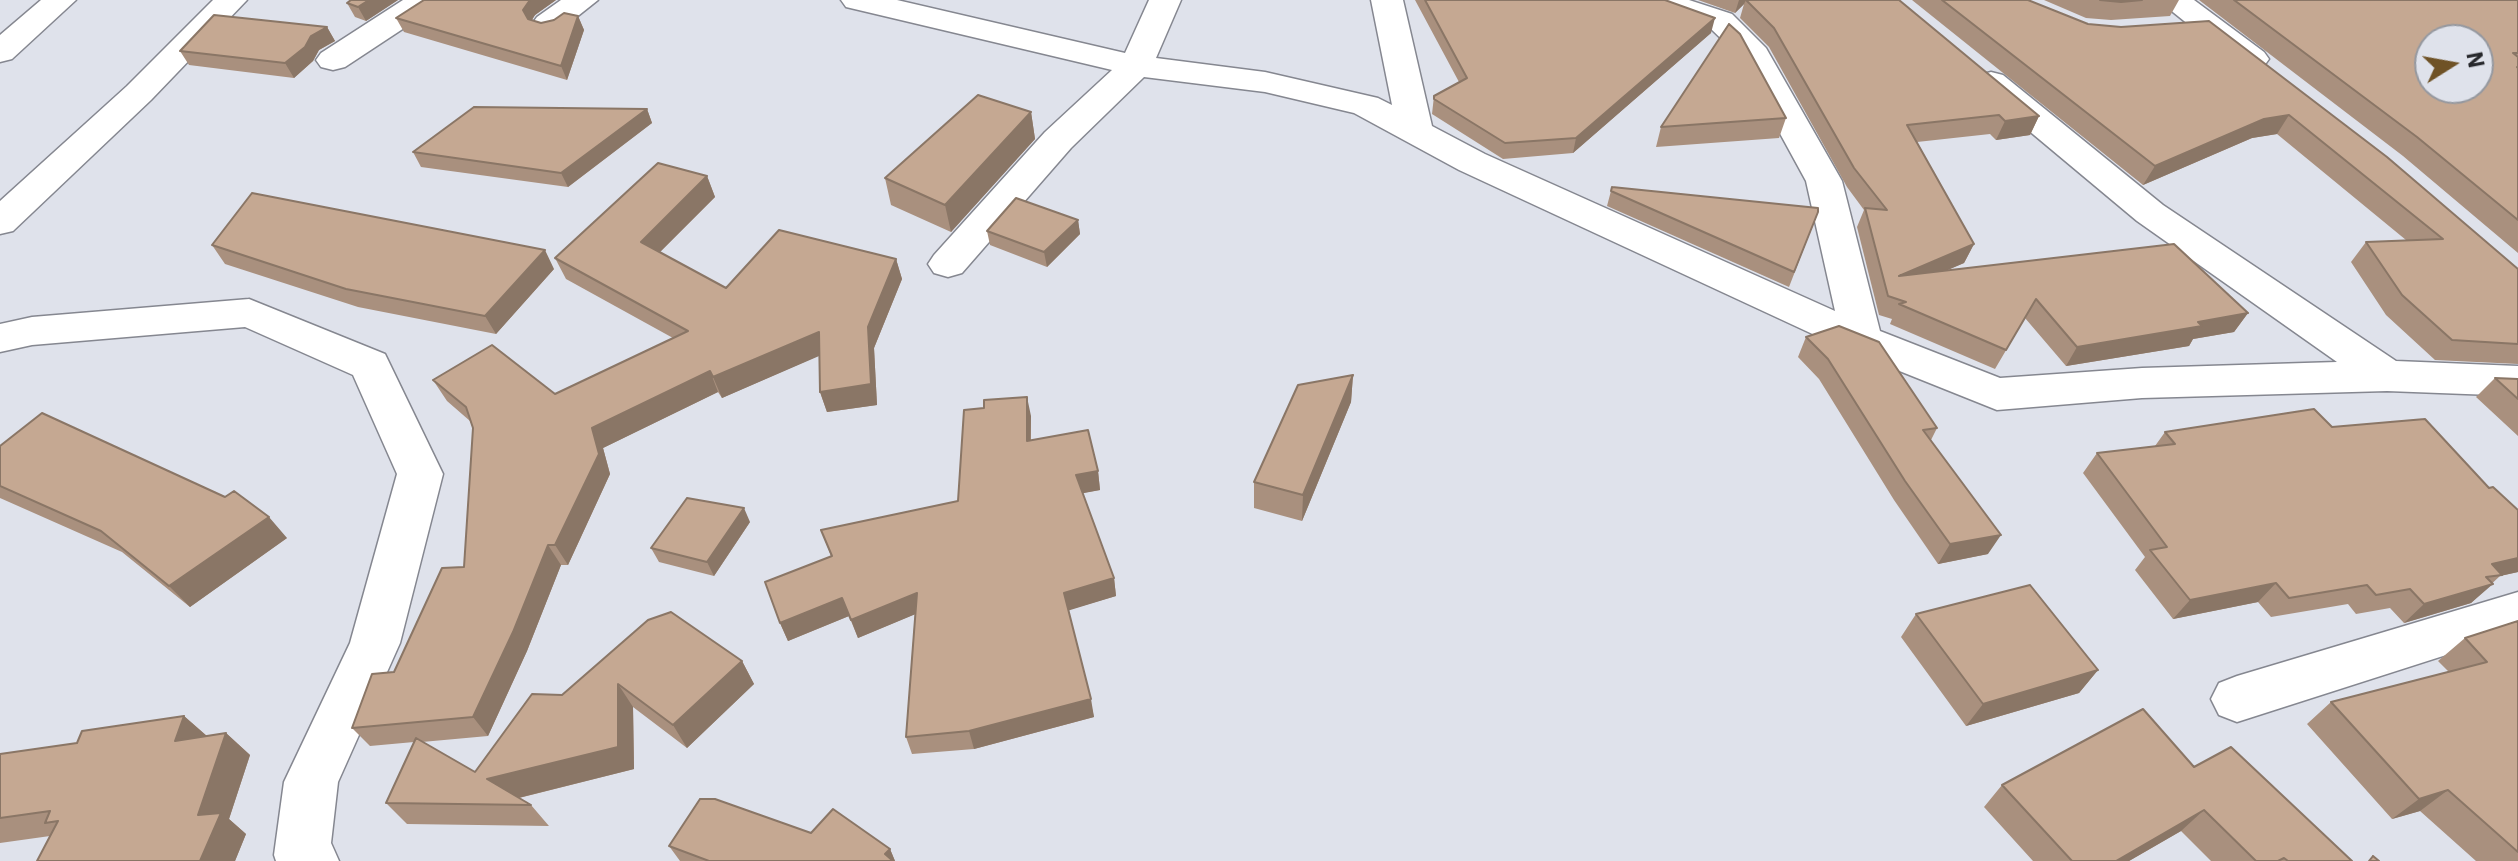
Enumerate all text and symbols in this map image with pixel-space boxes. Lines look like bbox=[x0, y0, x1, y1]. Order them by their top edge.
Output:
north arrow bbox=[2414, 24, 2494, 104]
text: N bbox=[2460, 49, 2492, 70]

